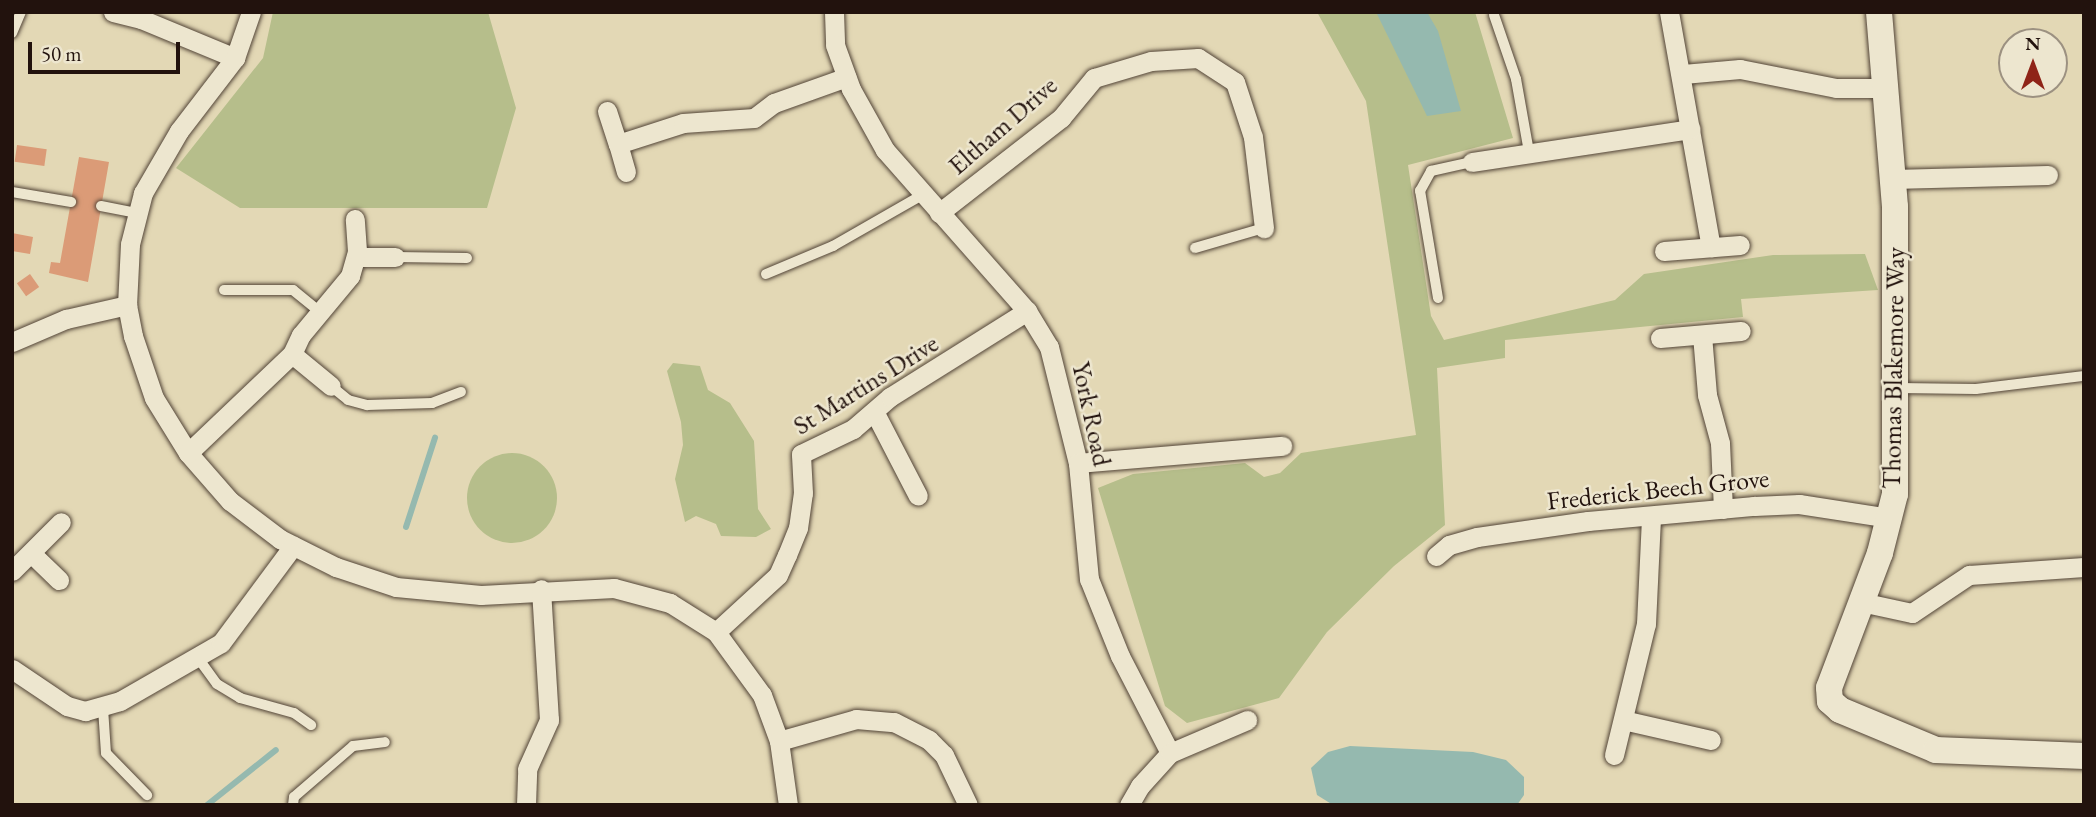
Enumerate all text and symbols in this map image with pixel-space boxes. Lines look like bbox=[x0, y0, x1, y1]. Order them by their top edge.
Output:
scale bar bbox=[32, 28, 184, 72]
north arrow bbox=[1998, 28, 2068, 98]
text: N bbox=[2025, 31, 2041, 56]
text: 50 m bbox=[41, 40, 82, 67]
street label: Eltham Drive bbox=[942, 70, 1064, 182]
street label: Thomas Blakemore Way bbox=[1876, 247, 1912, 489]
street label: St Martins Drive bbox=[788, 328, 944, 442]
street label: York Road bbox=[1065, 359, 1117, 469]
street label: Frederick Beech Grove bbox=[1545, 463, 1771, 517]

